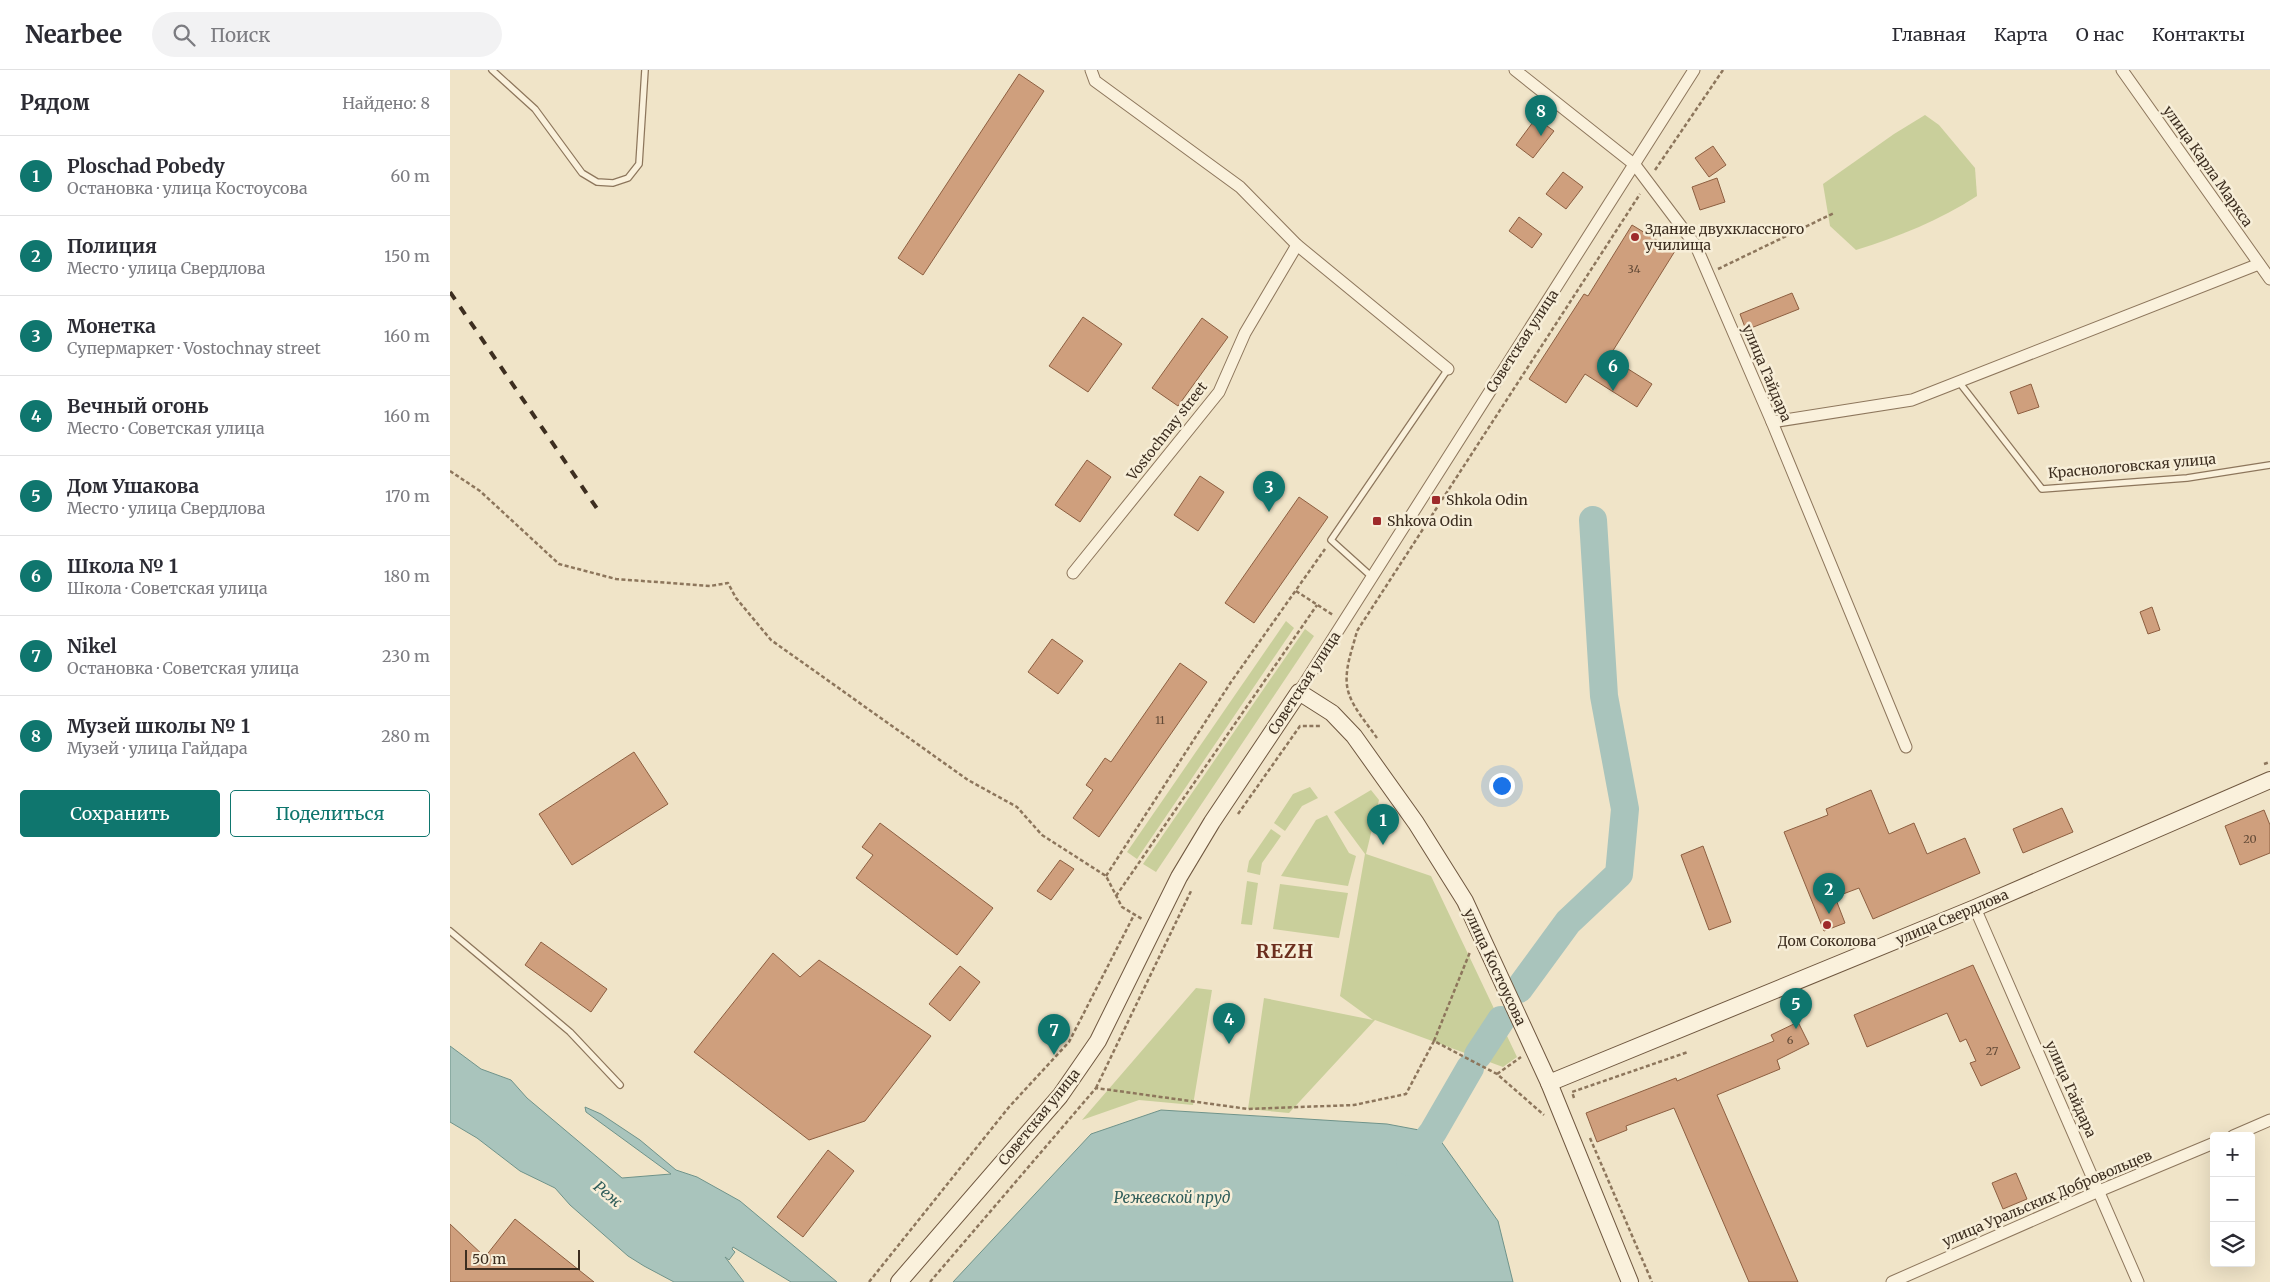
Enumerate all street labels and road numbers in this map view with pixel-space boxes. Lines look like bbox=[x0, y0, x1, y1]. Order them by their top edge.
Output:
street label: улица Карла Маркса bbox=[2159, 102, 2257, 231]
street label: Советская улица bbox=[1482, 286, 1562, 396]
street label: улица Гайдара bbox=[1738, 322, 1796, 425]
street label: Vostochnay street bbox=[1122, 378, 1211, 485]
street label: Краснологовская улица bbox=[2047, 450, 2217, 482]
street label: Советская улица bbox=[1264, 628, 1344, 738]
street label: улица Свердлова bbox=[1893, 885, 2011, 949]
street label: улица Костоусова bbox=[1460, 906, 1530, 1029]
street label: улица Гайдара bbox=[2042, 1038, 2101, 1141]
street label: Советская улица bbox=[994, 1065, 1084, 1169]
street label: улица Уральских Добровольцев bbox=[1940, 1146, 2154, 1250]

